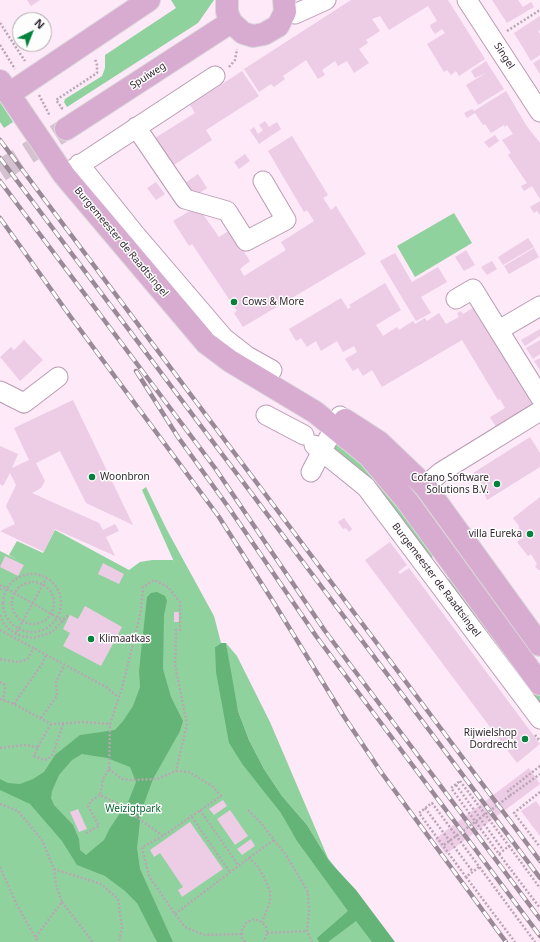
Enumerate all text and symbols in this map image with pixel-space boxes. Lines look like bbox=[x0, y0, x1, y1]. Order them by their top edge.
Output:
north arrow bbox=[12, 12, 52, 52]
text: N bbox=[31, 15, 48, 32]
street label: Singel bbox=[491, 41, 517, 71]
street label: Spuiweg bbox=[128, 60, 168, 92]
street label: Burgemeester de Raadtsingel bbox=[72, 185, 170, 299]
place label: Cows & More bbox=[242, 296, 304, 308]
marker: Cows & More bbox=[229, 297, 239, 307]
place label: Woonbron bbox=[100, 471, 150, 483]
marker: Woonbron bbox=[87, 472, 97, 482]
place label: Cofano Software Solutions B.V. bbox=[411, 472, 489, 496]
marker: Cofano Software Solutions B.V. bbox=[492, 479, 502, 489]
street label: Burgemeester de Raadtsingel bbox=[389, 521, 483, 639]
place label: villa Eureka bbox=[469, 528, 522, 540]
marker: villa Eureka bbox=[525, 529, 535, 539]
place label: Klimaatkas bbox=[99, 633, 150, 645]
marker: Klimaatkas bbox=[86, 634, 96, 644]
place label: Rijwielshop Dordrecht bbox=[464, 727, 517, 750]
marker: Rijwielshop Dordrecht bbox=[520, 734, 530, 744]
park label: Weizigtpark bbox=[105, 803, 161, 815]

